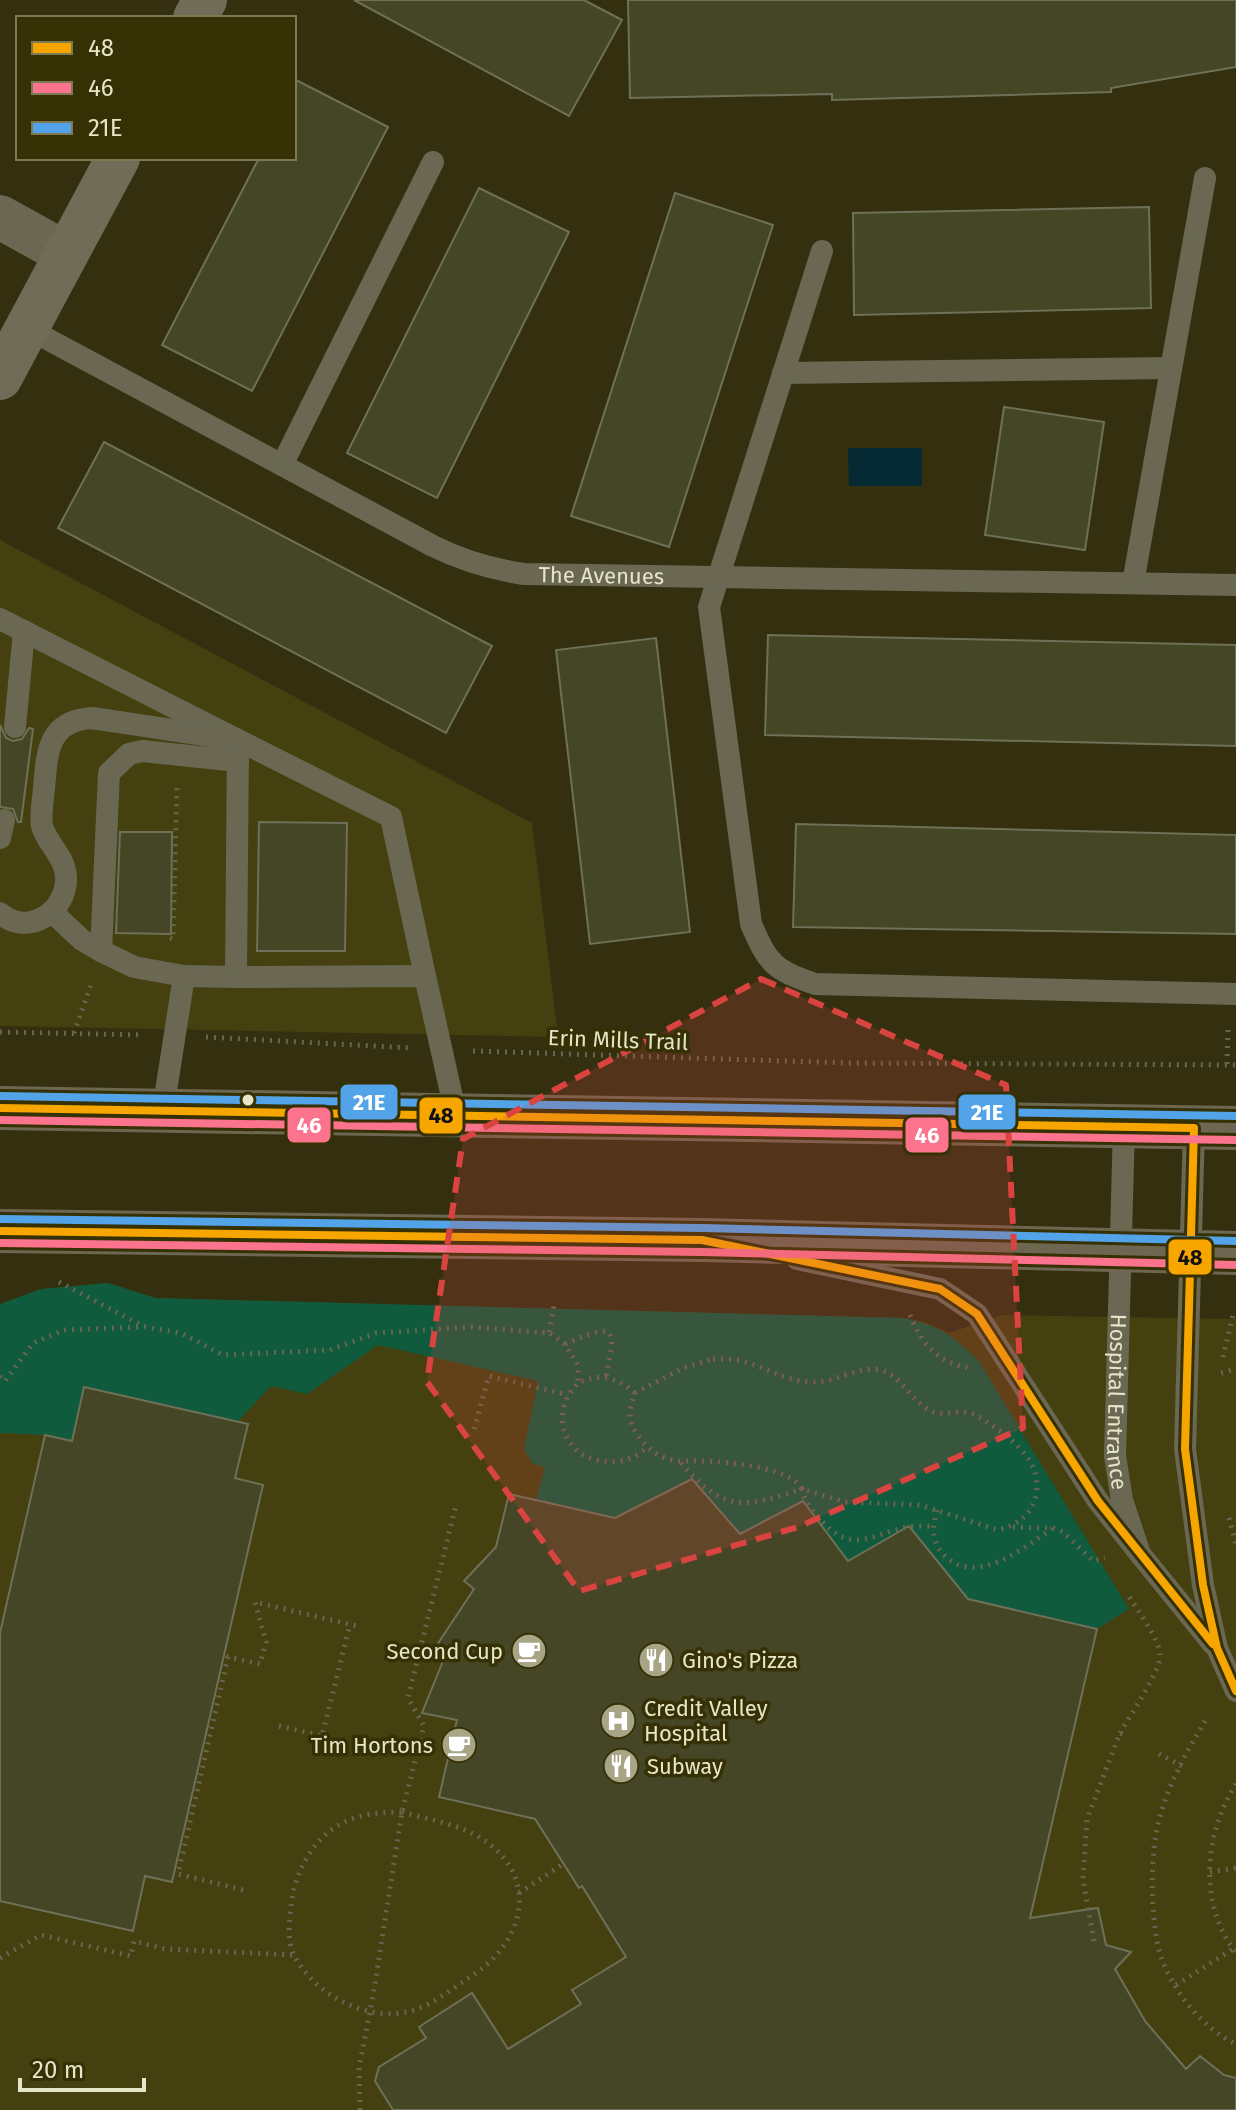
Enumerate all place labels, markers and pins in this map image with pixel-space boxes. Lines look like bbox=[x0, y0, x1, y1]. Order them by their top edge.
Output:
unlabelled marker bbox=[240, 1092, 256, 1108]
cafe icon: Second Cup bbox=[510, 1632, 548, 1670]
place label: Second Cup bbox=[386, 1638, 503, 1665]
restaurant icon: Gino's Pizza bbox=[637, 1641, 675, 1679]
place label: Gino's Pizza bbox=[682, 1647, 798, 1674]
place label: Credit Valley Hospital bbox=[644, 1695, 768, 1747]
hospital icon: Credit Valley Hospital bbox=[599, 1702, 637, 1740]
cafe icon: Tim Hortons bbox=[440, 1726, 478, 1764]
place label: Tim Hortons bbox=[311, 1732, 433, 1759]
restaurant icon: Subway bbox=[602, 1747, 640, 1785]
place label: Subway bbox=[647, 1753, 723, 1780]

